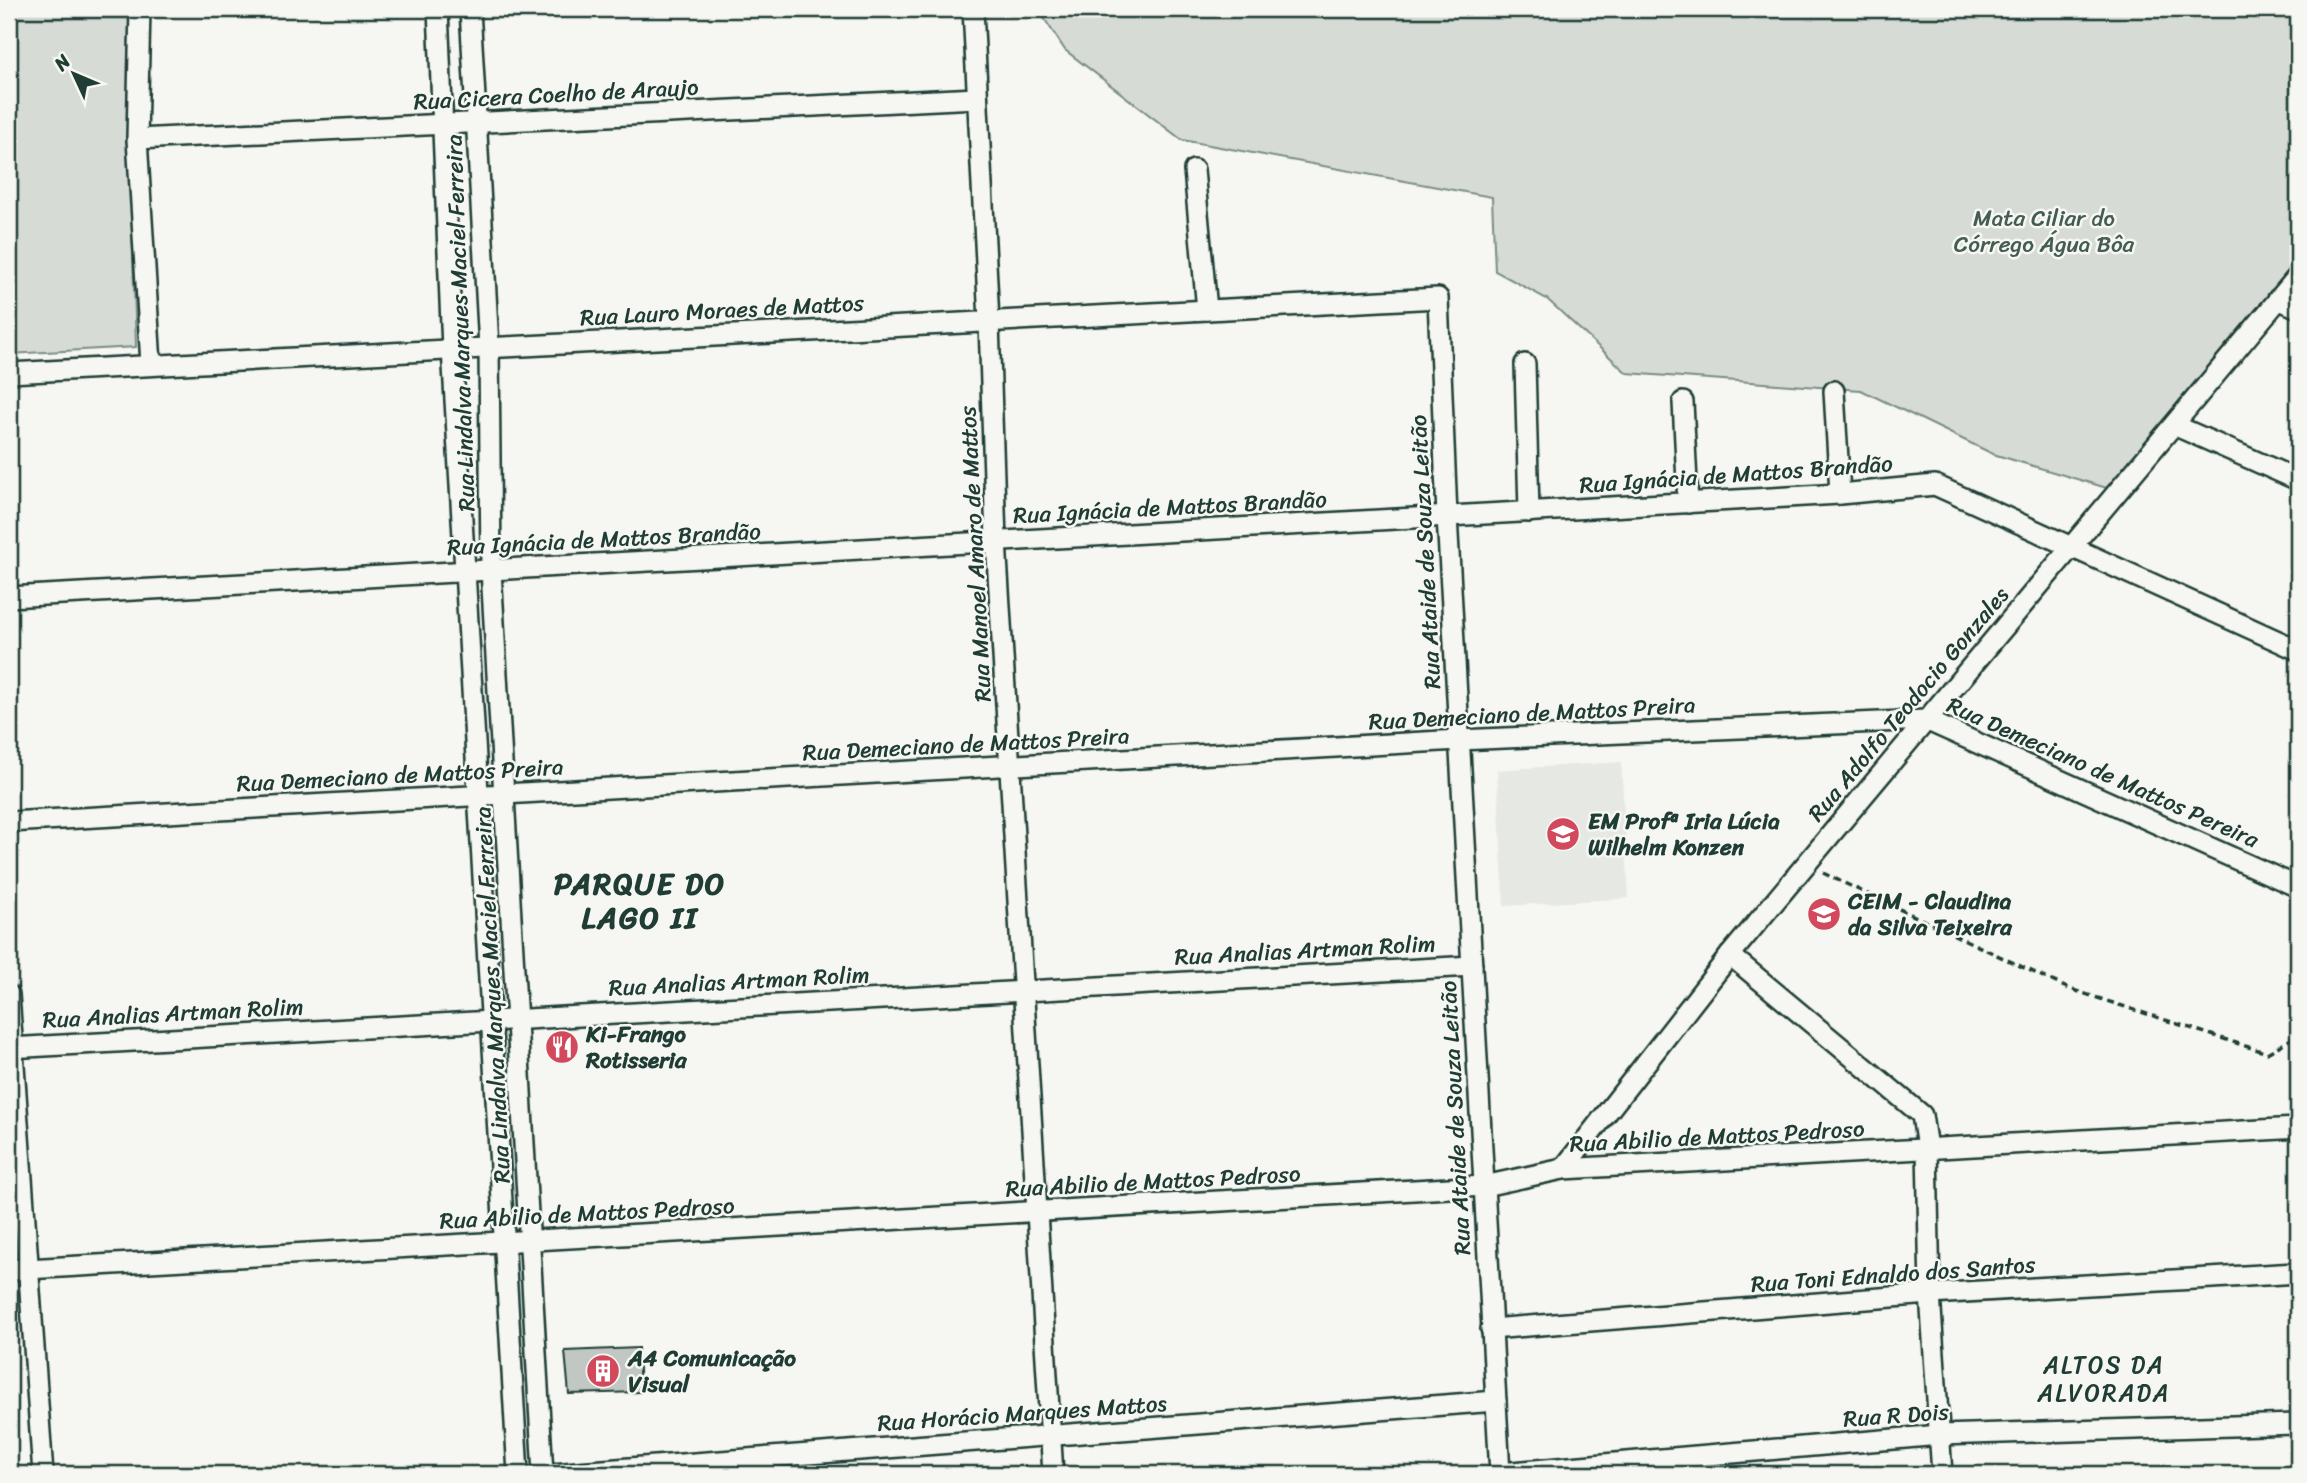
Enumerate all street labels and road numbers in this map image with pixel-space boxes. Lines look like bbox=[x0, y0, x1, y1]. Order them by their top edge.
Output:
street label: Rua Cicera Coelho de Araujo bbox=[413, 67, 699, 122]
street label: Rua Lindalva Marques Maciel Ferreira bbox=[433, 133, 488, 512]
street label: Rua Lauro Moraes de Mattos bbox=[579, 283, 865, 338]
street label: Rua Manoel Amaro de Mattos bbox=[947, 405, 1004, 703]
street label: Rua Ataide de Souza Leitão bbox=[1398, 414, 1453, 690]
street label: Rua Ignácia de Mattos Brandão bbox=[1578, 443, 1894, 506]
street label: Rua Ignácia de Mattos Brandão bbox=[1012, 479, 1328, 536]
street label: Rua Ignácia de Mattos Brandão bbox=[446, 511, 762, 568]
street label: Rua Adolfo Teodocio Gonzales bbox=[1797, 577, 2020, 831]
street label: Rua Demeciano de Mattos Preira bbox=[1368, 684, 1696, 743]
street label: Rua Demeciano de Mattos Pereira bbox=[1940, 685, 2266, 860]
street label: Rua Demeciano de Mattos Preira bbox=[802, 715, 1130, 774]
street label: Rua Demeciano de Mattos Preira bbox=[236, 746, 564, 805]
street label: Rua Lindalva Marques Maciel Ferreira bbox=[462, 805, 523, 1184]
street label: Rua Analias Artman Rolim bbox=[1174, 923, 1436, 978]
street label: Rua Analias Artman Rolim bbox=[608, 954, 870, 1009]
street label: Rua Ataide de Souza Leitão bbox=[1428, 980, 1483, 1256]
street label: Rua Analias Artman Rolim bbox=[42, 986, 304, 1041]
street label: Rua Abilio de Mattos Pedroso bbox=[1569, 1108, 1866, 1165]
street label: Rua Abilio de Mattos Pedroso bbox=[1005, 1153, 1302, 1210]
street label: Rua Abilio de Mattos Pedroso bbox=[439, 1185, 736, 1242]
street label: Rua Toni Ednaldo dos Santos bbox=[1749, 1244, 2037, 1305]
street label: Rua Horácio Marques Mattos bbox=[876, 1383, 1169, 1444]
street label: Rua R Dois bbox=[1842, 1391, 1951, 1440]

